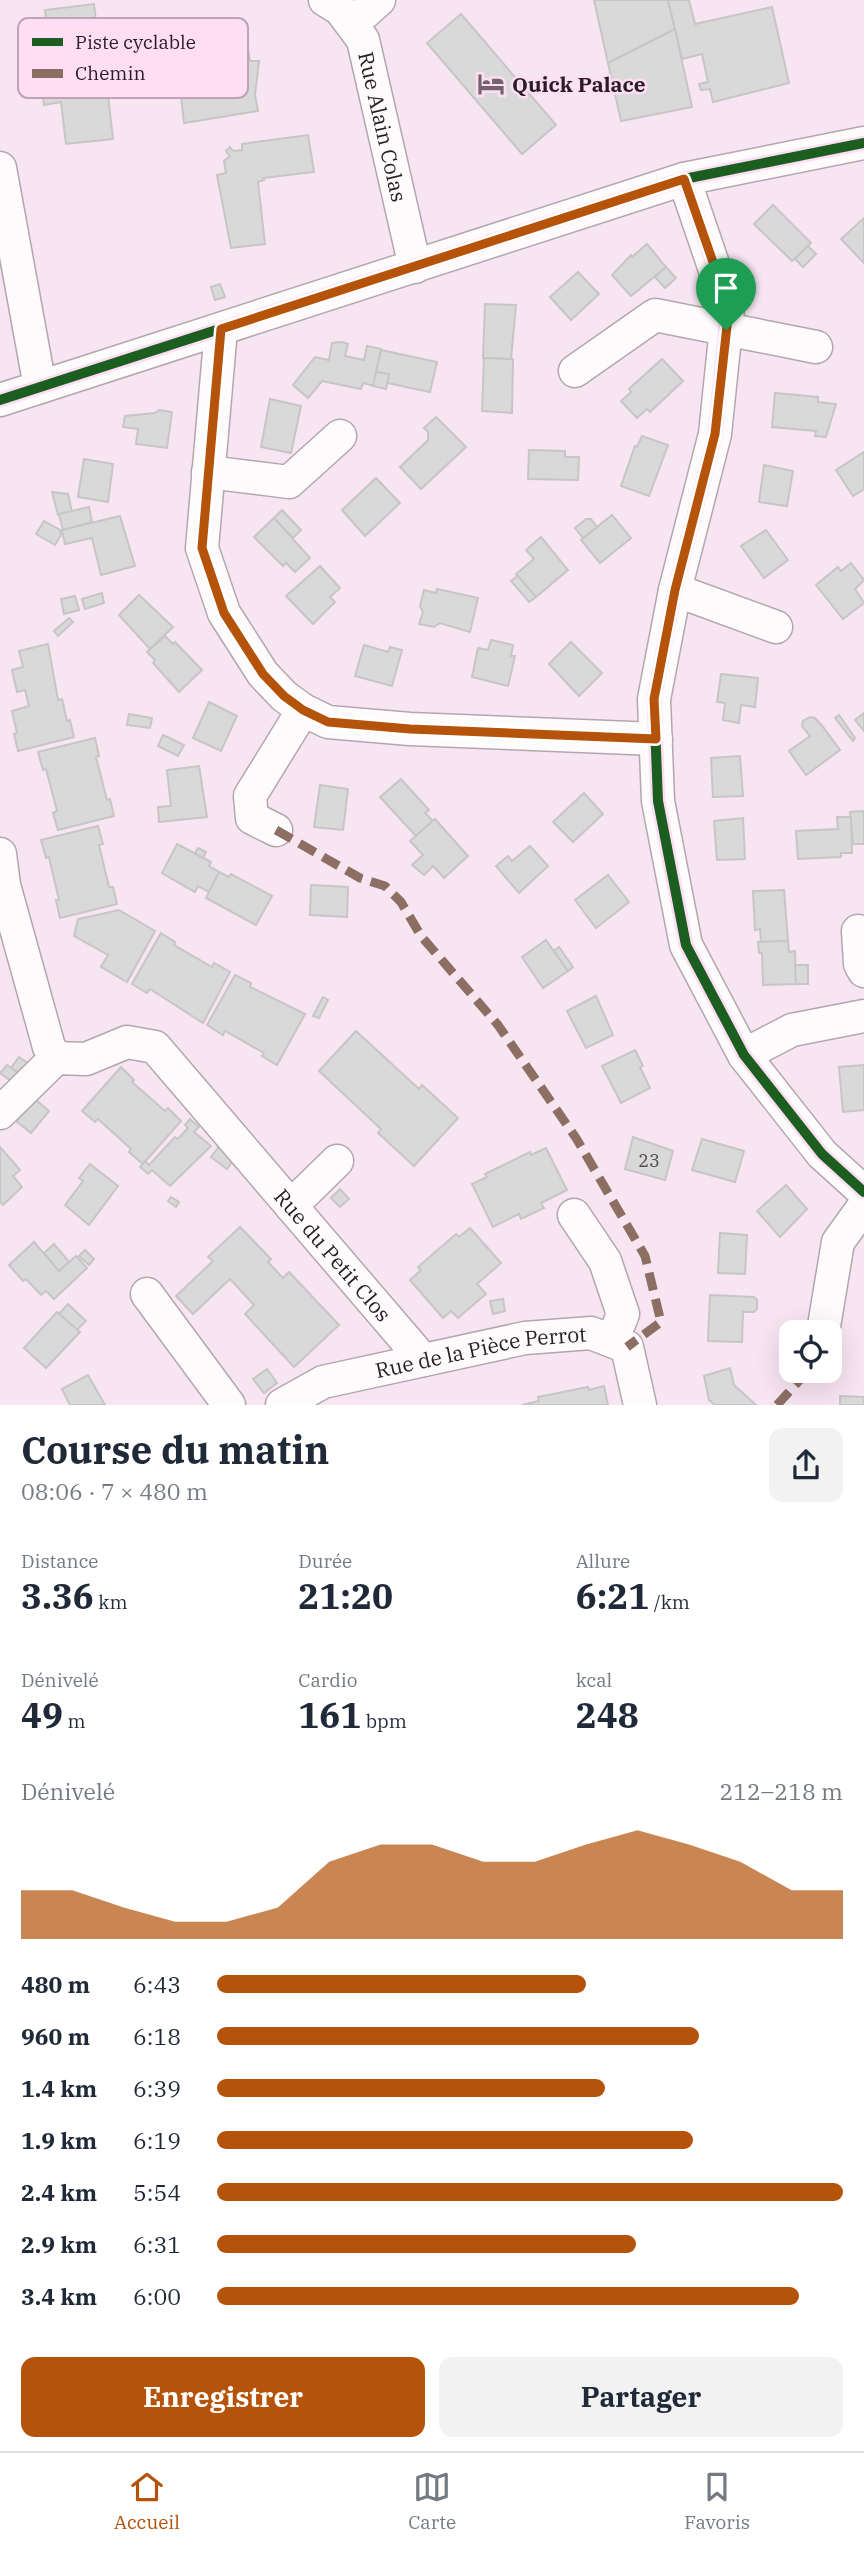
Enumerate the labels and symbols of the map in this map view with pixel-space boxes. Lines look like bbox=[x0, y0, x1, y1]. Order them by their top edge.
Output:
legend bbox=[18, 18, 248, 98]
text: Piste cyclable bbox=[75, 30, 196, 54]
street label: Rue Alain Colas bbox=[352, 49, 414, 205]
text: Chemin bbox=[75, 61, 146, 85]
hotel icon: Quick Palace bbox=[476, 69, 506, 99]
place label: Quick Palace bbox=[512, 70, 646, 98]
pin bbox=[696, 258, 756, 330]
house number: 23 bbox=[638, 1149, 660, 1172]
street label: Rue du Petit Clos bbox=[268, 1183, 398, 1327]
street label: Rue de la Pièce Perrot bbox=[373, 1319, 587, 1384]

